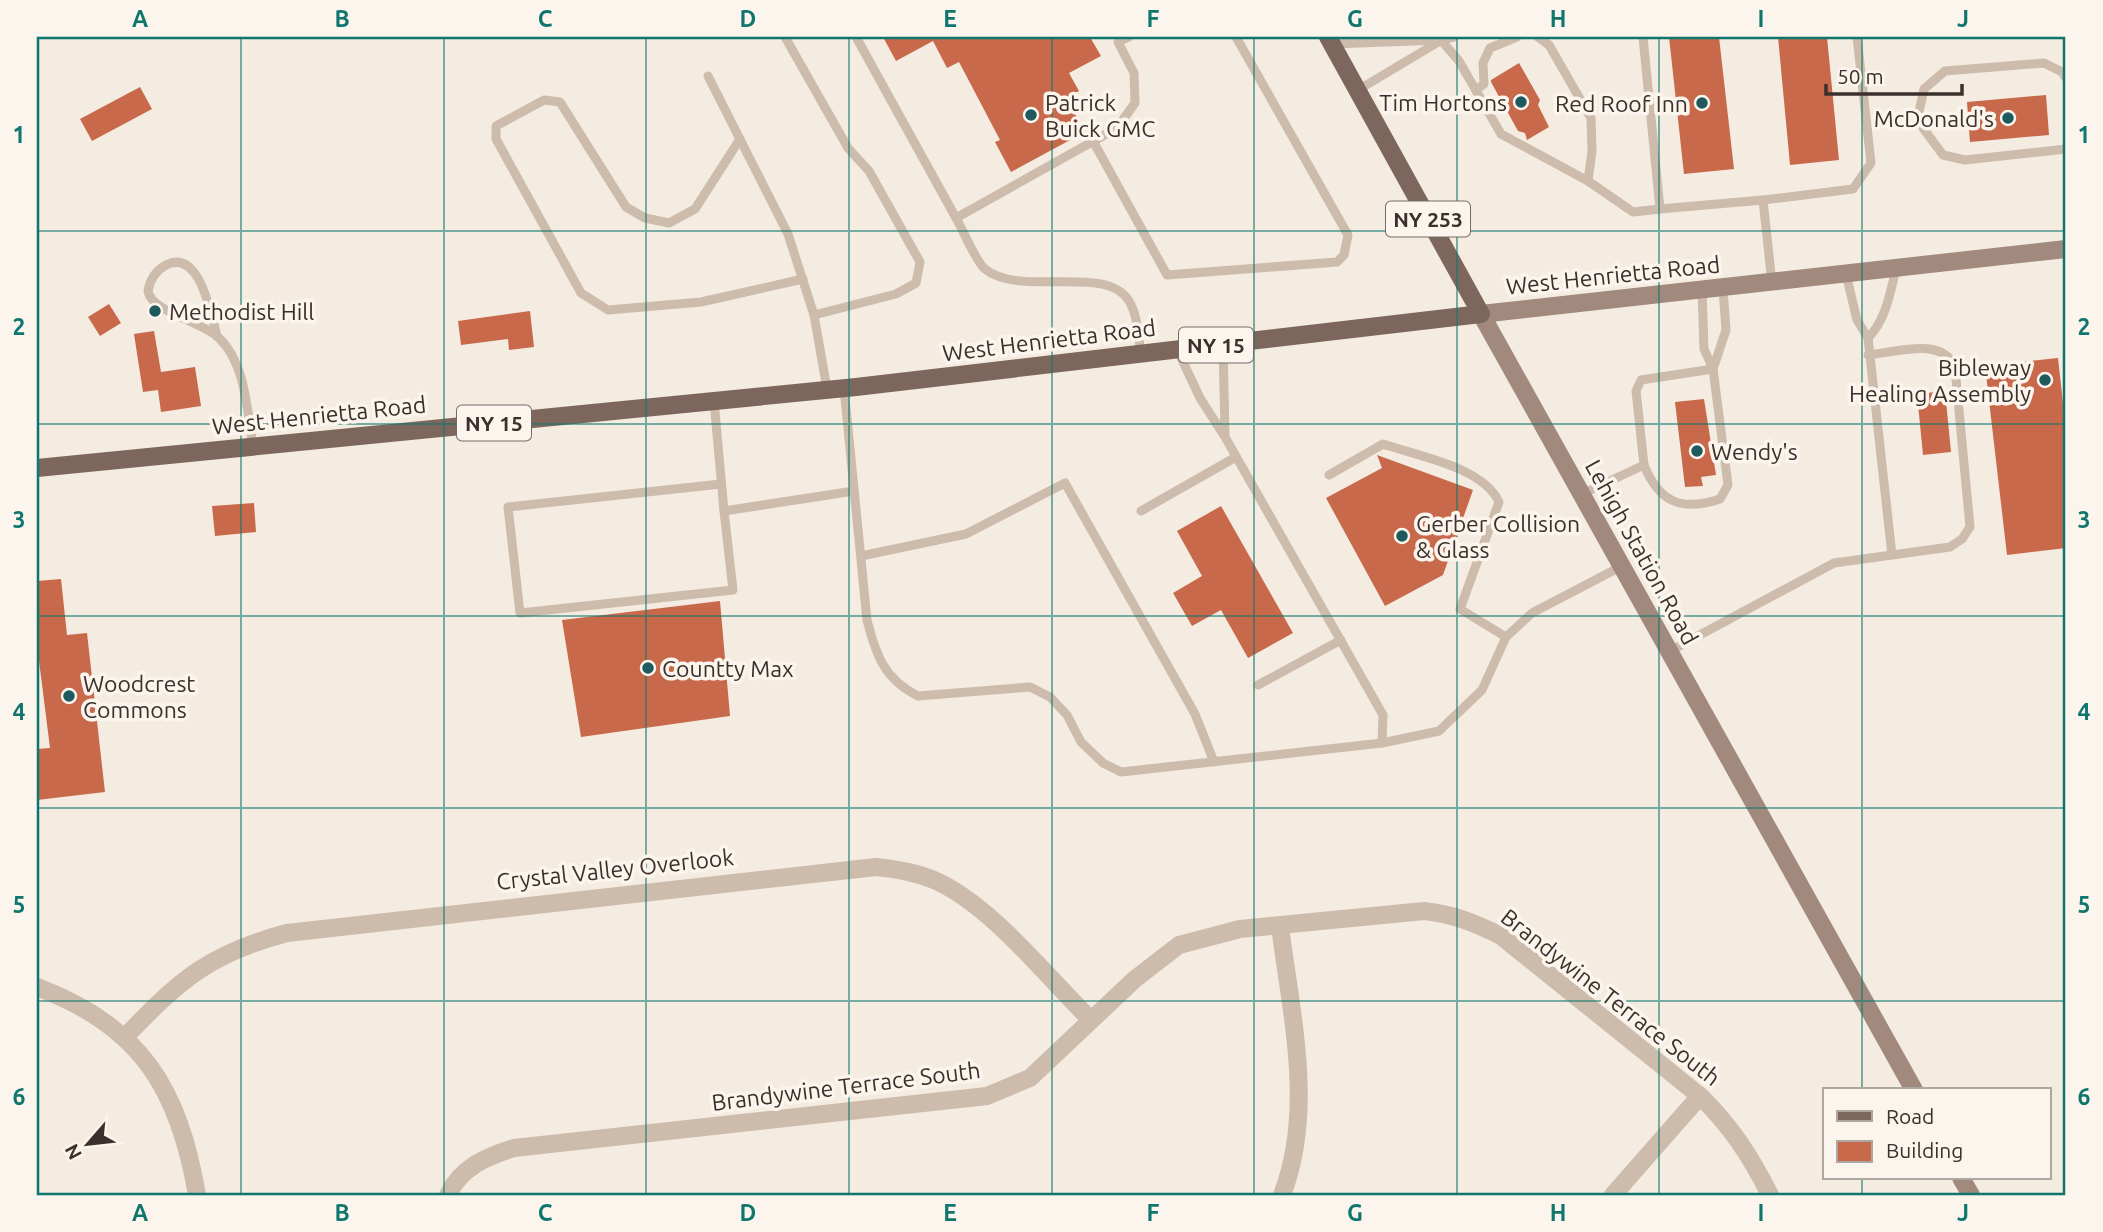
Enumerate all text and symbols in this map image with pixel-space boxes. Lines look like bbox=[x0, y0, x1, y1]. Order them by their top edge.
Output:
text: A bbox=[132, 6, 148, 31]
text: B bbox=[334, 6, 350, 31]
text: C bbox=[538, 6, 553, 31]
text: D bbox=[740, 6, 756, 31]
text: E bbox=[943, 6, 957, 31]
text: F bbox=[1147, 6, 1160, 31]
text: G bbox=[1347, 6, 1363, 31]
text: H bbox=[1550, 6, 1566, 31]
text: I bbox=[1758, 6, 1764, 31]
text: J bbox=[1957, 6, 1969, 31]
scale bar bbox=[1826, 52, 1963, 96]
text: 50 m bbox=[1837, 64, 1884, 88]
place label: Patrick Buick GMC bbox=[1045, 90, 1155, 141]
place label: Tim Hortons bbox=[1379, 90, 1507, 115]
place label: Red Roof Inn bbox=[1555, 91, 1688, 116]
marker: Tim Hortons bbox=[1513, 94, 1529, 110]
marker: Red Roof Inn bbox=[1694, 95, 1710, 111]
place label: McDonald's bbox=[1874, 106, 1994, 131]
marker: Patrick Buick GMC bbox=[1023, 107, 1039, 123]
marker: McDonald's bbox=[2000, 110, 2016, 126]
text: 1 bbox=[13, 122, 25, 147]
text: 1 bbox=[2078, 122, 2090, 147]
road number: NY 253 bbox=[1386, 202, 1470, 236]
street label: West Henrietta Road bbox=[1505, 251, 1721, 299]
place label: Methodist Hill bbox=[169, 299, 314, 324]
marker: Methodist Hill bbox=[147, 303, 163, 319]
text: 2 bbox=[13, 314, 25, 339]
street label: West Henrietta Road bbox=[941, 314, 1157, 366]
text: 2 bbox=[2078, 314, 2090, 339]
road number: NY 15 bbox=[1179, 328, 1253, 362]
place label: Bibleway Healing Assembly bbox=[1849, 355, 2031, 406]
marker: Bibleway Healing Assembly bbox=[2037, 372, 2053, 388]
street label: West Henrietta Road bbox=[211, 391, 427, 439]
road number: NY 15 bbox=[457, 406, 531, 440]
place label: Wendy's bbox=[1711, 439, 1798, 464]
marker: Wendy's bbox=[1689, 443, 1705, 459]
street label: Lehigh Station Road bbox=[1581, 455, 1703, 649]
text: 3 bbox=[13, 507, 25, 532]
text: 3 bbox=[2078, 507, 2090, 532]
place label: Gerber Collision & Glass bbox=[1416, 511, 1580, 562]
marker: Gerber Collision & Glass bbox=[1394, 528, 1410, 544]
place label: Countty Max bbox=[662, 656, 794, 681]
marker: Countty Max bbox=[640, 660, 656, 676]
place label: Woodcrest Commons bbox=[83, 671, 195, 722]
marker: Woodcrest Commons bbox=[61, 688, 77, 704]
text: 4 bbox=[13, 699, 26, 724]
text: 4 bbox=[2078, 699, 2091, 724]
street label: Crystal Valley Overlook bbox=[495, 844, 735, 894]
text: 5 bbox=[13, 892, 25, 917]
text: 5 bbox=[2078, 892, 2090, 917]
street label: Brandywine Terrace South bbox=[1497, 904, 1725, 1090]
street label: Brandywine Terrace South bbox=[710, 1057, 982, 1115]
text: 6 bbox=[13, 1084, 26, 1109]
text: 6 bbox=[2078, 1084, 2091, 1109]
legend bbox=[1823, 1088, 2050, 1180]
text: Road bbox=[1886, 1104, 1934, 1128]
north arrow bbox=[52, 1110, 122, 1180]
text: Building bbox=[1886, 1138, 1963, 1162]
text: N bbox=[60, 1141, 86, 1163]
text: A bbox=[132, 1200, 148, 1225]
text: B bbox=[334, 1200, 350, 1225]
text: C bbox=[538, 1200, 553, 1225]
text: D bbox=[740, 1200, 756, 1225]
text: E bbox=[943, 1200, 957, 1225]
text: F bbox=[1147, 1200, 1160, 1225]
text: G bbox=[1347, 1200, 1363, 1225]
text: H bbox=[1550, 1200, 1566, 1225]
text: I bbox=[1758, 1200, 1764, 1225]
text: J bbox=[1957, 1200, 1969, 1225]

